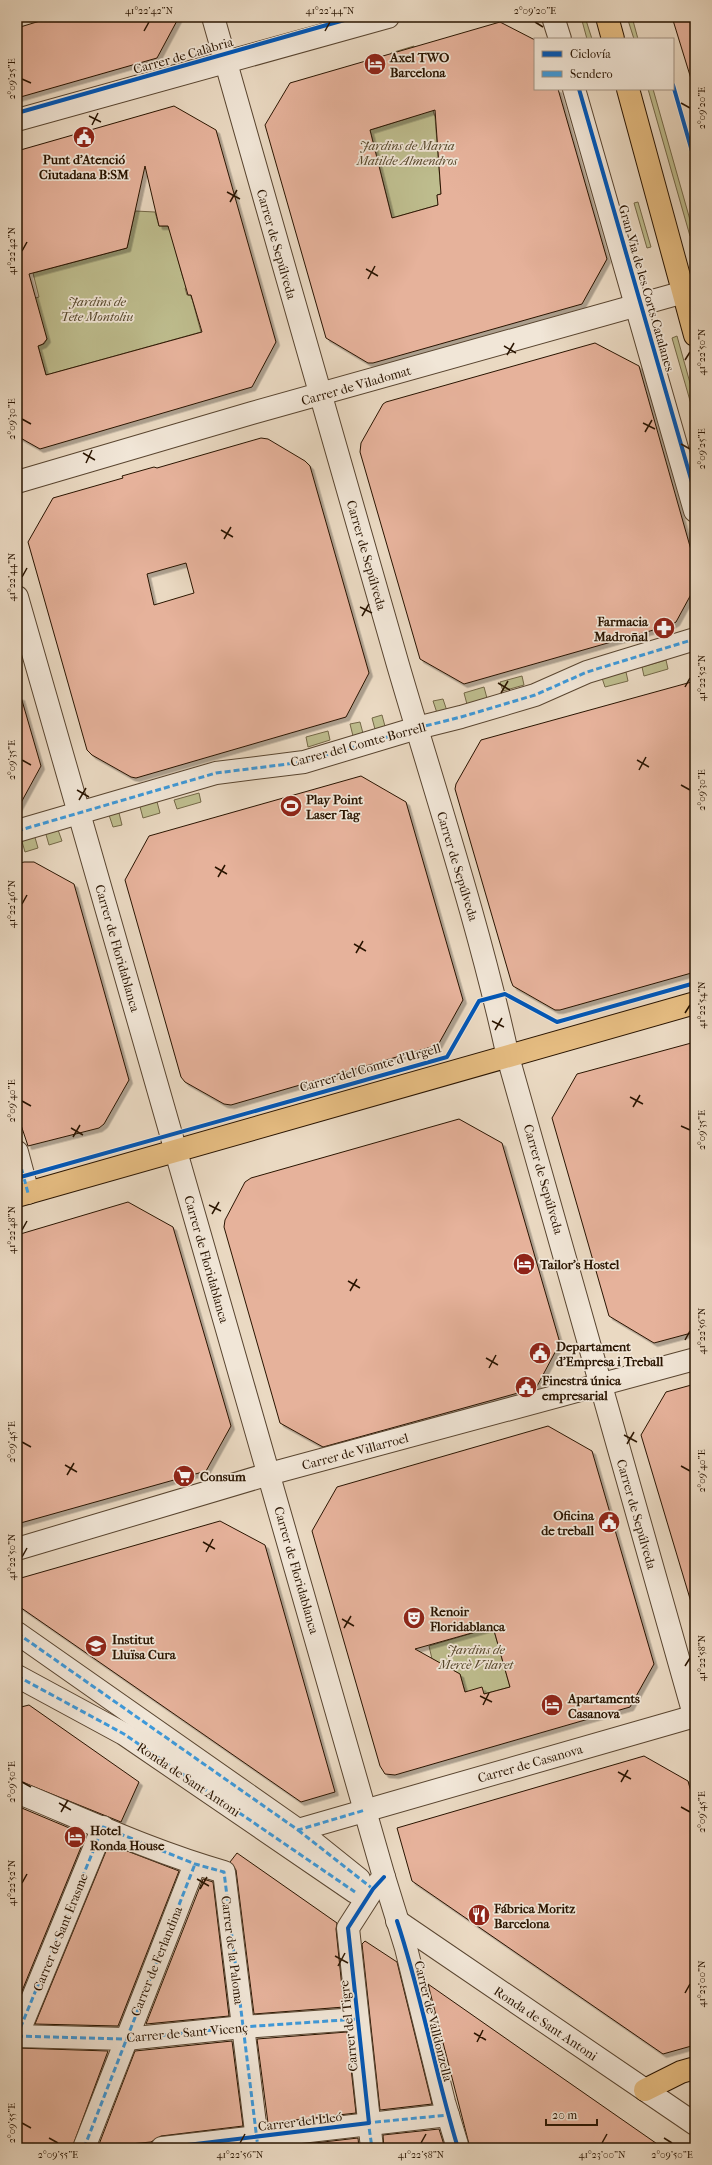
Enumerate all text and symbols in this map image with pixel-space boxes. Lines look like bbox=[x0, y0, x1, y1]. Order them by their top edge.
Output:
text: 41°22'42"N bbox=[125, 5, 173, 17]
text: 41°22'44"N bbox=[306, 5, 355, 17]
text: 2°09'20"E bbox=[514, 5, 556, 17]
street label: Carrer de Calàbria bbox=[131, 34, 236, 77]
legend bbox=[534, 38, 674, 90]
text: Ciclovía bbox=[570, 47, 611, 61]
place label: Axel TWO Barcelona bbox=[389, 50, 449, 80]
hotel icon: Axel TWO Barcelona bbox=[362, 51, 388, 77]
text: 2°09'25"E bbox=[6, 58, 18, 100]
text: Sendero bbox=[570, 67, 613, 81]
text: 2°09'20"E bbox=[696, 87, 708, 129]
public building icon: Punt d'Atenció Ciutadana B:SM bbox=[71, 124, 97, 150]
park label: Jardins de Maria Matilde Almendros bbox=[356, 138, 458, 168]
place label: Punt d'Atenció Ciutadana B:SM bbox=[39, 152, 129, 182]
street label: Carrer de Sepúlveda bbox=[254, 188, 300, 302]
street label: Gran Via de les Corts Catalanes bbox=[615, 203, 678, 373]
text: 41°22'42"N bbox=[6, 227, 18, 275]
park label: Jardins de Tete Montoliu bbox=[61, 294, 133, 324]
text: 41°22'50"N bbox=[696, 328, 708, 375]
street label: Carrer de Viladomat bbox=[299, 362, 413, 408]
text: 2°09'30"E bbox=[6, 398, 18, 440]
text: 2°09'25"E bbox=[696, 428, 708, 470]
street label: Carrer de Sepúlveda bbox=[344, 499, 390, 613]
text: 41°22'44"N bbox=[6, 552, 18, 601]
place label: Farmacia Madroñal bbox=[593, 614, 649, 644]
pharmacy icon: Farmacia Madroñal bbox=[651, 615, 677, 641]
text: 41°22'52"N bbox=[696, 654, 708, 701]
street label: Carrer del Comte Borrell bbox=[289, 719, 428, 770]
text: 2°09'35"E bbox=[6, 740, 18, 780]
text: 2°09'30"E bbox=[696, 769, 708, 811]
place label: Play Point Laser Tag bbox=[306, 792, 363, 823]
sports icon: Play Point Laser Tag bbox=[278, 793, 304, 819]
street label: Carrer de Sepúlveda bbox=[434, 810, 482, 924]
text: 41°22'46"N bbox=[6, 879, 18, 928]
street label: Carrer de Floridablanca bbox=[92, 883, 143, 1014]
text: 41°22'54"N bbox=[696, 981, 708, 1029]
street label: Carrer del Comte d'Urgell bbox=[298, 1040, 443, 1095]
text: 2°09'40"E bbox=[6, 1079, 18, 1123]
text: 2°09'35"E bbox=[696, 1110, 708, 1150]
street label: Carrer de Sepúlveda bbox=[521, 1123, 567, 1237]
street label: Carrer de Floridablanca bbox=[181, 1194, 232, 1325]
text: 41°22'48"N bbox=[6, 1206, 18, 1254]
hotel icon: Tailor's Hostel bbox=[511, 1251, 537, 1277]
place label: Tailor's Hostel bbox=[539, 1257, 620, 1272]
text: 41°22'56"N bbox=[696, 1307, 708, 1354]
place label: Departament d'Empresa i Treball bbox=[556, 1339, 664, 1370]
public building icon: Departament d'Empresa i Treball bbox=[527, 1340, 553, 1366]
place label: Finestra única empresarial bbox=[541, 1373, 622, 1404]
public building icon: Finestra única empresarial bbox=[513, 1374, 539, 1400]
text: 2°09'45"E bbox=[6, 1421, 18, 1463]
street label: Carrer de Villarroel bbox=[300, 1430, 410, 1473]
text: 2°09'40"E bbox=[696, 1449, 708, 1493]
street label: Carrer de Sepúlveda bbox=[614, 1458, 660, 1572]
supermarket icon: Consum bbox=[171, 1463, 197, 1489]
place label: Consum bbox=[200, 1469, 246, 1484]
street label: Carrer de Floridablanca bbox=[271, 1505, 322, 1636]
place label: Oficina de treball bbox=[541, 1508, 595, 1538]
public building icon: Oficina de treball bbox=[596, 1509, 622, 1535]
text: 41°22'50"N bbox=[6, 1533, 18, 1580]
place label: Renoir Floridablanca bbox=[429, 1604, 506, 1634]
theatre icon: Renoir Floridablanca bbox=[401, 1605, 427, 1631]
place label: Institut Lluïsa Cura bbox=[112, 1632, 177, 1662]
school or university icon: Institut Lluïsa Cura bbox=[83, 1633, 109, 1659]
text: 41°22'58"N bbox=[696, 1634, 708, 1681]
park label: Jardins de Mercè Vilaret bbox=[438, 1642, 514, 1672]
place label: Apartaments Casanova bbox=[567, 1691, 640, 1721]
hotel icon: Apartaments Casanova bbox=[539, 1692, 565, 1718]
street label: Ronda de Sant Antoni bbox=[134, 1739, 243, 1820]
street label: Carrer de Casanova bbox=[476, 1741, 585, 1786]
text: 2°09'50"E bbox=[6, 1761, 18, 1803]
text: 2°09'45"E bbox=[696, 1791, 708, 1833]
place label: Hotel Ronda House bbox=[90, 1823, 165, 1853]
hotel icon: Hotel Ronda House bbox=[62, 1824, 88, 1850]
text: 41°22'52"N bbox=[6, 1859, 18, 1906]
street label: Carrer de Sant Erasme bbox=[30, 1871, 91, 1993]
street label: Carrer de la Paloma bbox=[218, 1895, 247, 2006]
place label: Fábrica Moritz Barcelona bbox=[493, 1901, 576, 1931]
restaurant icon: Fábrica Moritz Barcelona bbox=[466, 1902, 492, 1928]
street label: Carrer de Ferlandina bbox=[128, 1903, 186, 2018]
street label: Carrer de Valldonzella bbox=[411, 1959, 456, 2084]
text: 41°23'00"N bbox=[696, 1960, 708, 2008]
street label: Carrer del Tigre bbox=[336, 1979, 361, 2072]
street label: Ronda de Sant Antoni bbox=[491, 1983, 600, 2064]
street label: Carrer de Sant Vicenç bbox=[126, 2020, 249, 2046]
scale bar bbox=[546, 2101, 597, 2127]
text: 2°09'55"E bbox=[6, 2103, 18, 2143]
text: 20 m bbox=[552, 2108, 577, 2122]
street label: Carrer del Lleó bbox=[257, 2109, 343, 2134]
text: 2°09'55"E bbox=[38, 2149, 78, 2161]
text: 41°22'56"N bbox=[217, 2149, 264, 2161]
text: 41°22'58"N bbox=[398, 2149, 445, 2161]
text: 41°23'00"N bbox=[578, 2149, 626, 2161]
text: 2°09'50"E bbox=[651, 2149, 693, 2161]

